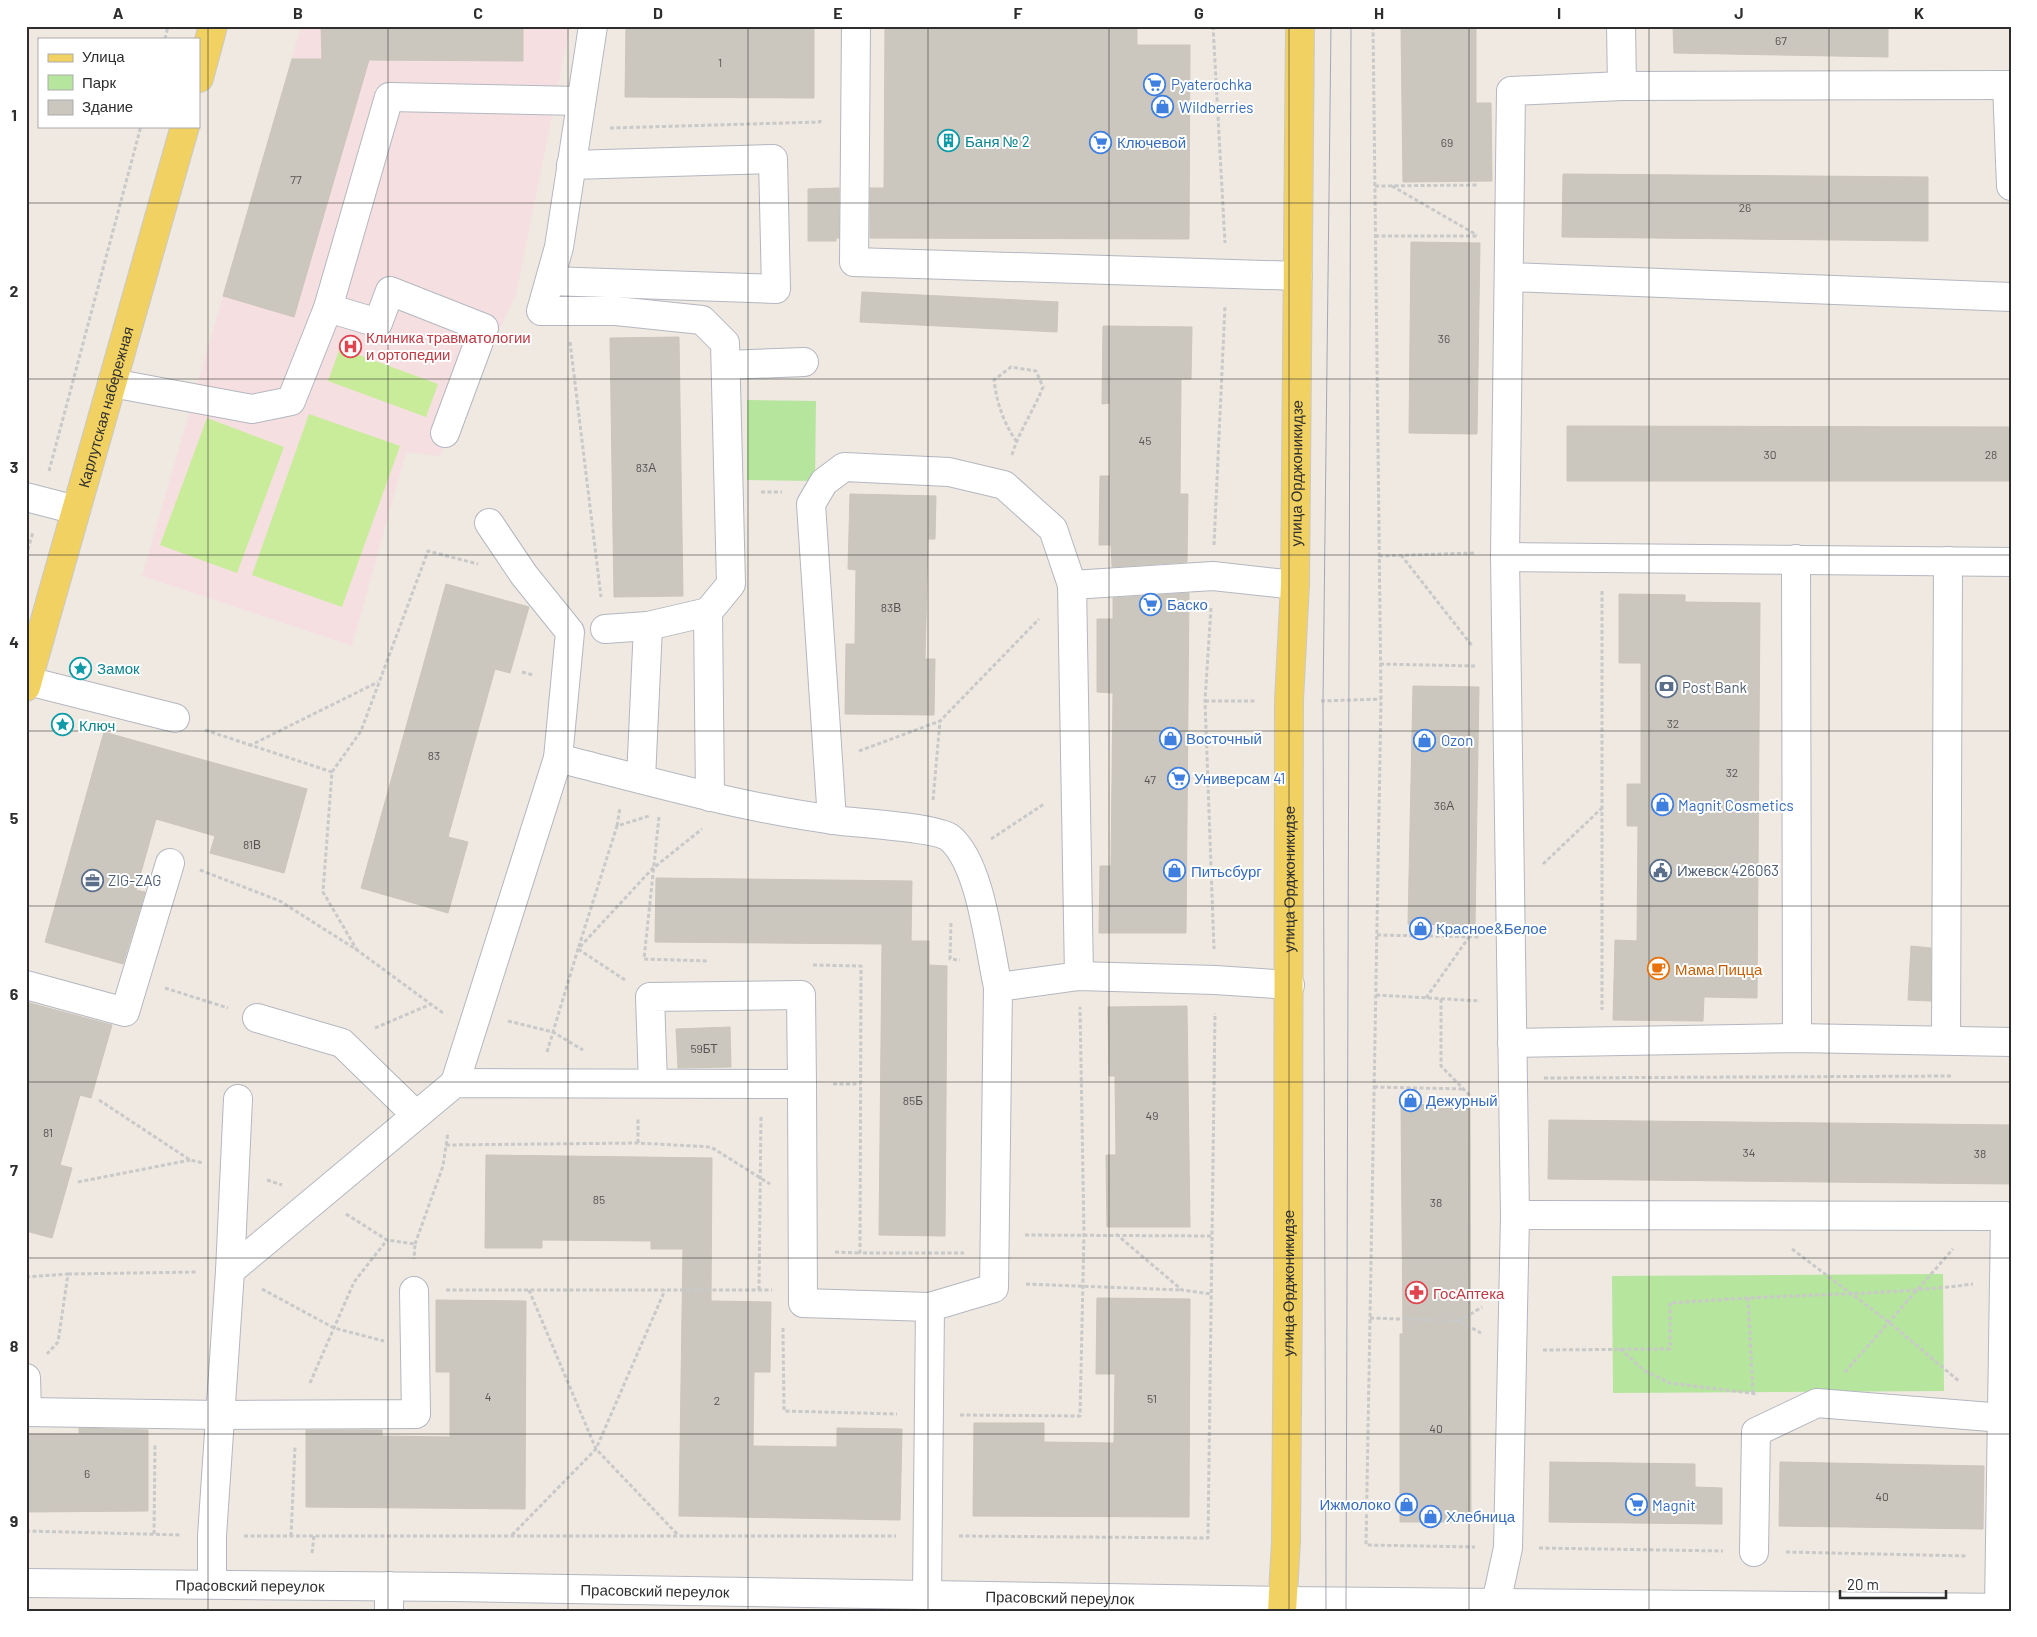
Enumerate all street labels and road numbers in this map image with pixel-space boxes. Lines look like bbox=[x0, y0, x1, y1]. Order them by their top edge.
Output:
street label: Карлутская набережная bbox=[74, 324, 137, 490]
street label: улица Орджоникидзе bbox=[1286, 400, 1306, 547]
street label: улица Орджоникидзе bbox=[1280, 806, 1298, 952]
street label: улица Орджоникидзе bbox=[1278, 1210, 1297, 1356]
street label: Прасовский переулок bbox=[175, 1575, 325, 1595]
street label: Прасовский переулок bbox=[580, 1580, 730, 1601]
street label: Прасовский переулок bbox=[985, 1587, 1135, 1608]

